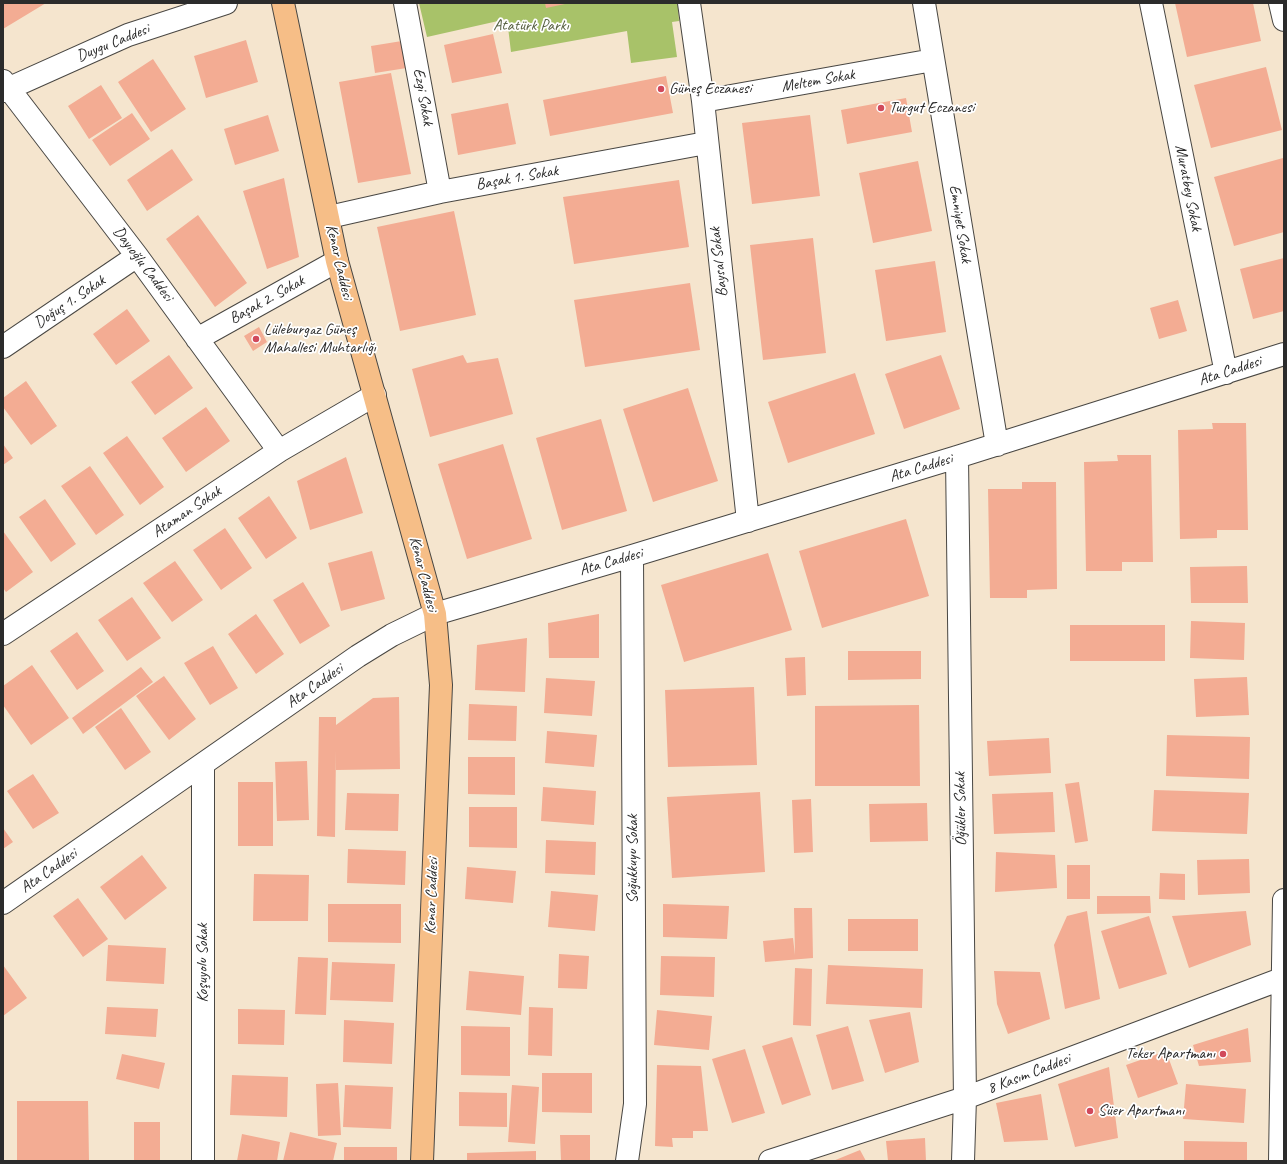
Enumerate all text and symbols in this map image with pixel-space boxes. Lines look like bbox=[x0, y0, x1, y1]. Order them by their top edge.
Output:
park label: Atatürk Parkı bbox=[493, 16, 569, 36]
street label: Duygu Caddesi bbox=[74, 20, 152, 66]
street label: Meltem Sokak bbox=[780, 65, 856, 97]
street label: Ezgi Sokak bbox=[409, 67, 437, 127]
place label: Güneş Eczanesi bbox=[669, 79, 751, 99]
marker: Güneş Eczanesi bbox=[656, 84, 666, 94]
place label: Turgut Eczanesi bbox=[889, 98, 974, 118]
marker: Turgut Eczanesi bbox=[876, 103, 886, 113]
street label: Muratbey Sokak bbox=[1170, 143, 1206, 233]
street label: Başak 1. Sokak bbox=[474, 161, 560, 195]
street label: Emniyet Sokak bbox=[944, 184, 976, 264]
street label: Dayıoğlu Caddesi bbox=[109, 223, 177, 305]
street label: Kenar Caddesi bbox=[321, 223, 357, 301]
street label: Baysal Sokak bbox=[706, 226, 732, 298]
street label: Doğuş 1. Sokak bbox=[31, 271, 109, 333]
street label: Başak 2. Sokak bbox=[226, 271, 308, 329]
place label: Lüleburgaz Güneş Mahallesi Muhtarlığı bbox=[264, 320, 376, 358]
marker: Lüleburgaz Güneş Mahallesi Muhtarlığı bbox=[251, 334, 261, 344]
street label: Ata Caddesi bbox=[1196, 352, 1264, 390]
street label: Ata Caddesi bbox=[887, 449, 955, 487]
street label: Ataman Sokak bbox=[149, 482, 225, 542]
street label: Kenar Caddesi bbox=[404, 535, 442, 613]
street label: Ata Caddesi bbox=[577, 544, 645, 580]
street label: Ata Caddesi bbox=[283, 660, 347, 712]
street label: Öğükler Sokak bbox=[951, 772, 971, 846]
street label: Soğukkuyu Sokak bbox=[623, 814, 643, 904]
street label: Ata Caddesi bbox=[17, 845, 81, 897]
street label: Kenar Caddesi bbox=[421, 857, 443, 935]
street label: Koşuyolu Sokak bbox=[193, 923, 213, 1003]
place label: Teker Apartmanı bbox=[1126, 1044, 1215, 1064]
street label: 8 Kasım Caddesi bbox=[985, 1049, 1073, 1099]
marker: Teker Apartmanı bbox=[1218, 1049, 1228, 1059]
place label: Süer Apartmanı bbox=[1098, 1101, 1184, 1121]
marker: Süer Apartmanı bbox=[1085, 1106, 1095, 1116]

